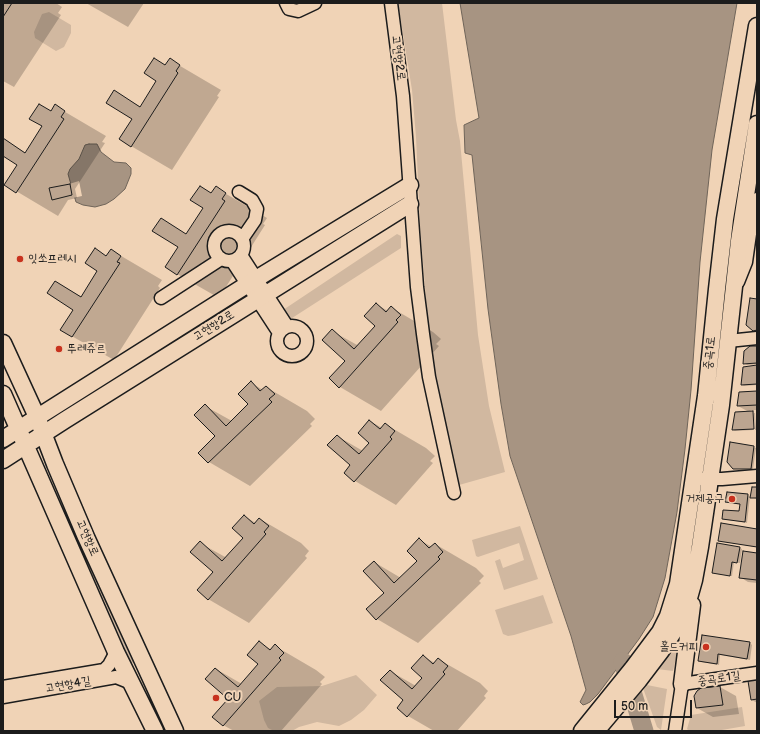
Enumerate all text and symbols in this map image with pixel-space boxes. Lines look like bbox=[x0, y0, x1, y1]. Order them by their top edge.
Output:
street label: 고현항2로 bbox=[388, 34, 408, 82]
place label: 잇쏘프레시 bbox=[28, 252, 76, 266]
marker: 잇쏘프레시 bbox=[15, 254, 25, 264]
street label: 고현항2로 bbox=[191, 308, 237, 344]
street label: 중곡1로 bbox=[701, 336, 719, 370]
place label: 뚜레쥬르 bbox=[67, 342, 106, 356]
marker: 뚜레쥬르 bbox=[54, 344, 64, 354]
place label: 거제공구 bbox=[685, 492, 724, 506]
marker: 거제공구 bbox=[727, 494, 737, 504]
street label: 고현항로 bbox=[73, 517, 101, 559]
place label: 홀드커피 bbox=[659, 640, 698, 654]
marker: 홀드커피 bbox=[701, 642, 711, 652]
street label: 중곡로1길 bbox=[697, 669, 741, 689]
street label: 고현항4길 bbox=[44, 674, 92, 696]
place label: CU bbox=[224, 691, 241, 705]
scale bar bbox=[616, 692, 694, 718]
marker: CU bbox=[211, 693, 221, 703]
text: 50 m bbox=[621, 699, 648, 714]

